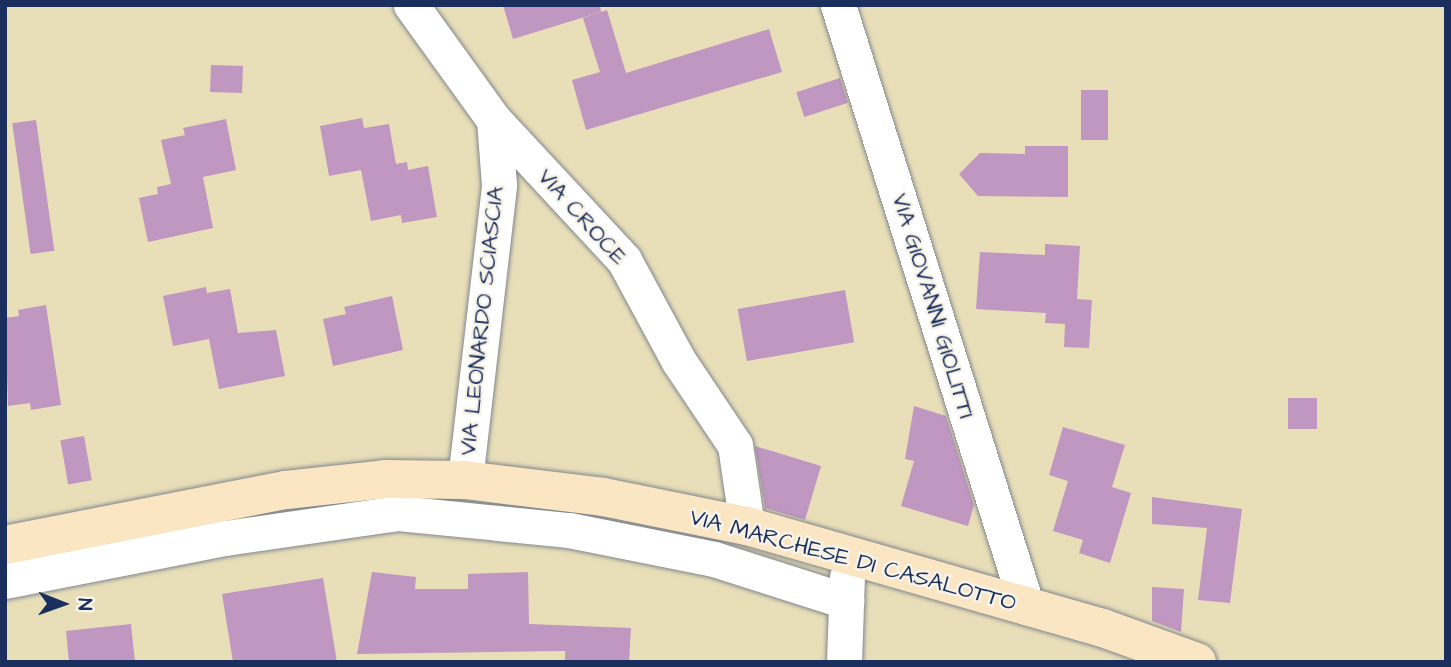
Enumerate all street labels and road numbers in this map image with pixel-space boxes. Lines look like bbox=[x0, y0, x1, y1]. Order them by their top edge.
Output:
street label: VIA CROCE bbox=[532, 163, 632, 271]
street label: VIA LEONARDO SCIASCIA bbox=[454, 185, 510, 457]
street label: VIA GIOVANNI GIOLITTI bbox=[886, 190, 980, 422]
street label: VIA MARCHESE DI CASALOTTO bbox=[687, 503, 1019, 617]

